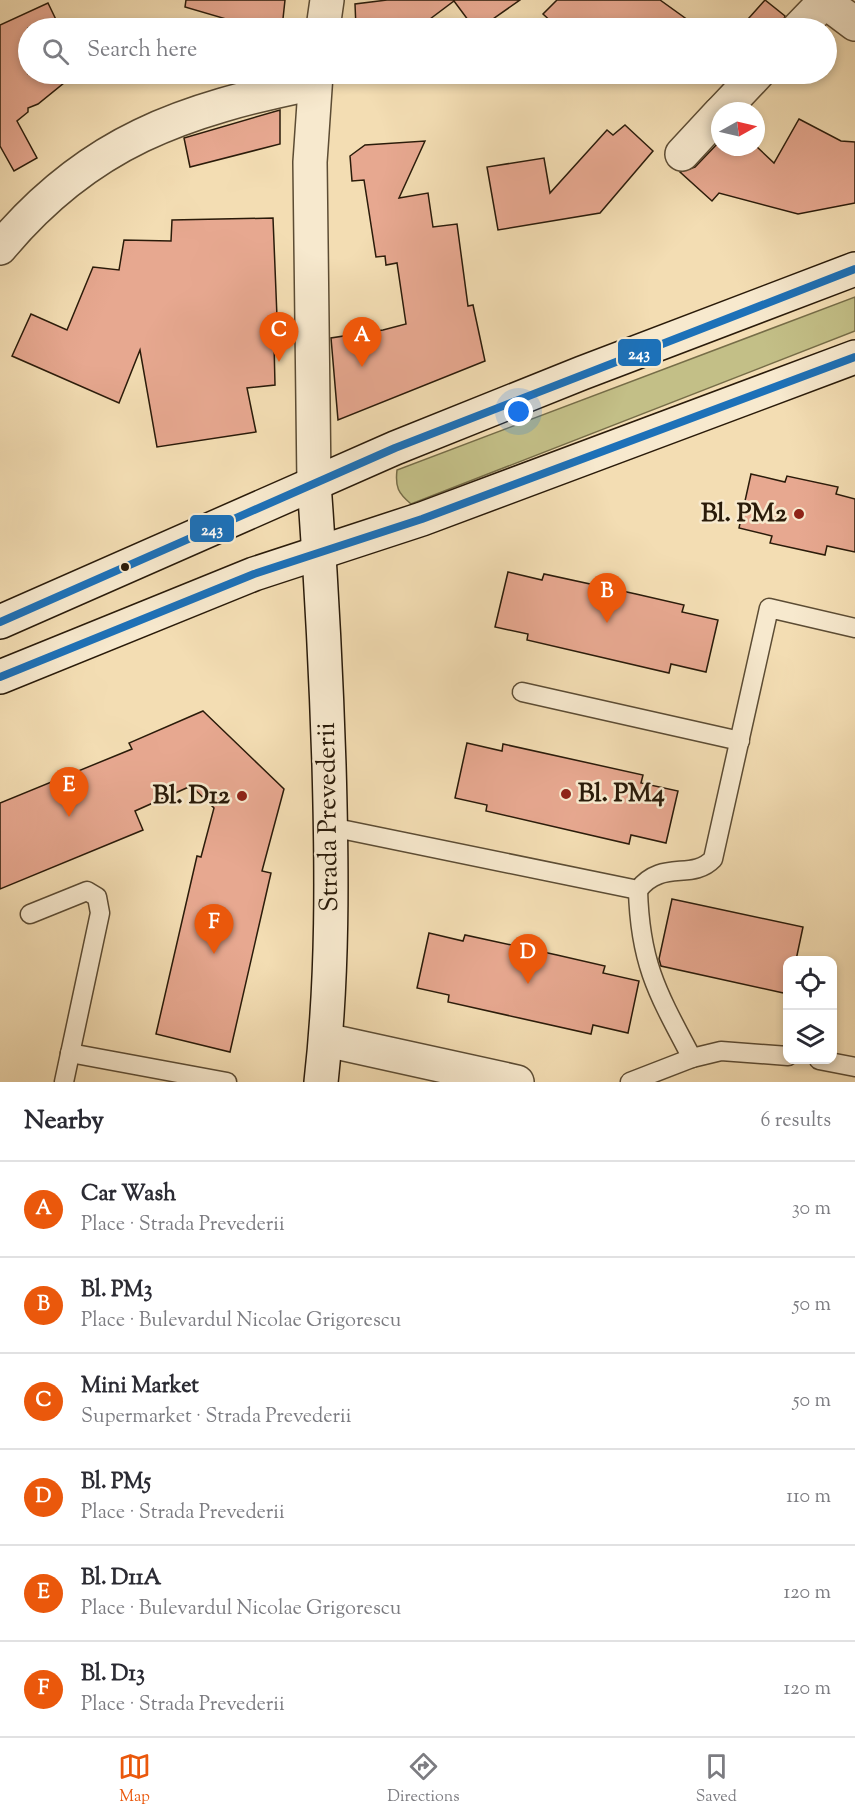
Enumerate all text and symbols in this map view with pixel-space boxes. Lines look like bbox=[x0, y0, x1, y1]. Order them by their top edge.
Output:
search box bbox=[18, 18, 837, 84]
icon: search bbox=[39, 35, 72, 68]
text: Search here bbox=[87, 35, 197, 67]
north arrow bbox=[711, 102, 765, 156]
pin: C bbox=[260, 312, 298, 362]
pin: A bbox=[342, 318, 382, 367]
line badge: 243 bbox=[617, 338, 662, 367]
text: 243 bbox=[628, 344, 651, 367]
your location bbox=[504, 397, 533, 426]
place label: Bl. PM2 bbox=[701, 496, 788, 533]
marker: Bl. PM2 bbox=[792, 507, 806, 521]
line badge: 243 bbox=[189, 514, 235, 543]
text: 243 bbox=[201, 520, 224, 543]
unlabelled marker bbox=[119, 561, 131, 573]
pin: B bbox=[588, 574, 626, 623]
street label: Strada Prevederii bbox=[309, 722, 349, 912]
pin: E bbox=[50, 768, 88, 817]
place label: Bl. PM4 bbox=[578, 776, 665, 813]
place label: Bl. D12 bbox=[153, 778, 231, 815]
marker: Bl. PM4 bbox=[559, 787, 573, 801]
marker: Bl. D12 bbox=[235, 789, 249, 803]
pin: F bbox=[194, 904, 234, 954]
pin: D bbox=[508, 934, 548, 984]
map controls bbox=[783, 956, 837, 1064]
button: locate bbox=[783, 956, 837, 1010]
button: layers bbox=[783, 1010, 837, 1064]
text: Nearby bbox=[24, 1103, 104, 1140]
text: 6 results bbox=[761, 1107, 831, 1136]
text: Car Wash bbox=[81, 1179, 176, 1211]
text: A bbox=[35, 1195, 52, 1224]
text: 30 m bbox=[792, 1195, 831, 1224]
text: Place · Strada Prevederii bbox=[81, 1211, 285, 1240]
text: Bl. PM3 bbox=[81, 1275, 152, 1307]
text: B bbox=[37, 1291, 50, 1320]
text: 50 m bbox=[793, 1291, 831, 1320]
text: Place · Bulevardul Nicolae Grigorescu bbox=[81, 1307, 401, 1336]
text: Mini Market bbox=[81, 1371, 199, 1403]
text: C bbox=[35, 1387, 52, 1416]
text: 50 m bbox=[793, 1387, 831, 1416]
text: Supermarket · Strada Prevederii bbox=[81, 1403, 351, 1432]
text: Bl. PM5 bbox=[81, 1467, 151, 1499]
text: D bbox=[36, 1483, 51, 1512]
text: 110 m bbox=[786, 1483, 831, 1512]
text: Place · Strada Prevederii bbox=[81, 1499, 285, 1528]
text: Bl. D11A bbox=[81, 1563, 161, 1595]
text: E bbox=[37, 1579, 50, 1608]
text: 120 m bbox=[783, 1579, 831, 1608]
text: Place · Bulevardul Nicolae Grigorescu bbox=[81, 1595, 401, 1624]
text: Bl. D13 bbox=[81, 1659, 145, 1691]
text: F bbox=[38, 1675, 49, 1704]
text: 120 m bbox=[783, 1675, 831, 1704]
text: Place · Strada Prevederii bbox=[81, 1691, 285, 1720]
tab: Map bbox=[118, 1750, 151, 1809]
tab: Directions bbox=[387, 1750, 460, 1809]
tab: Saved bbox=[696, 1750, 737, 1809]

